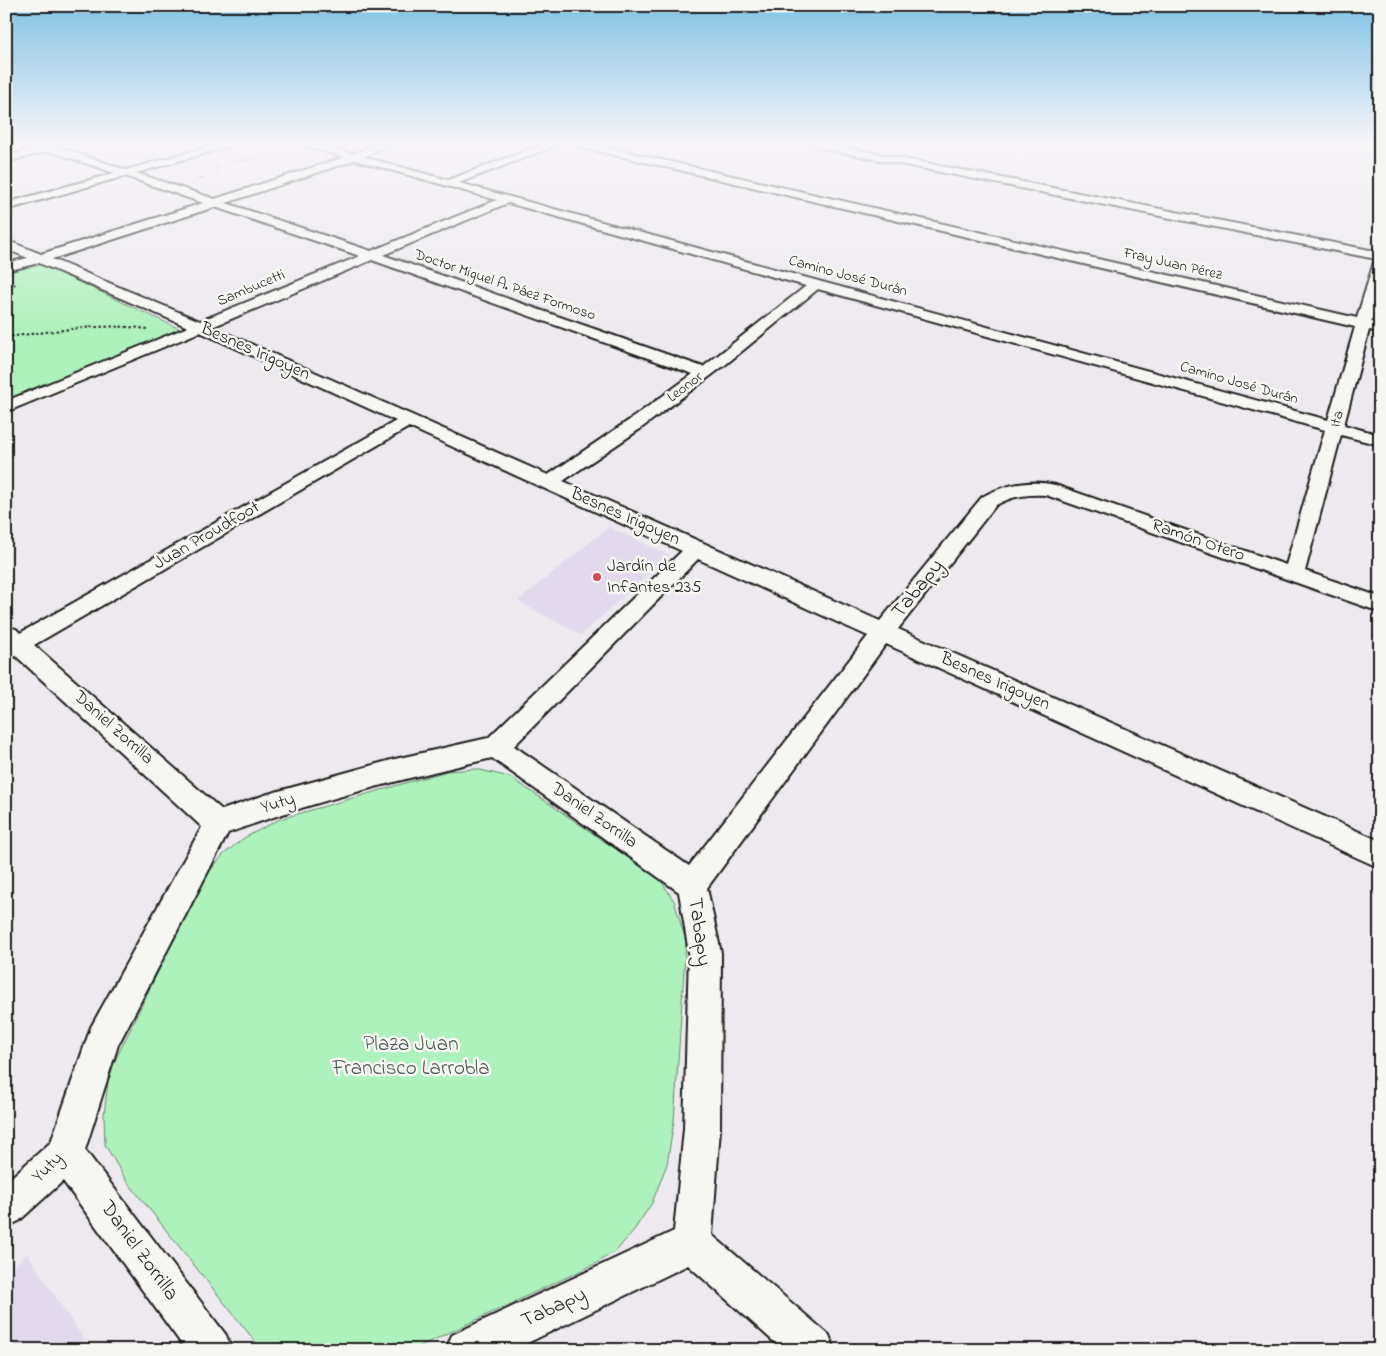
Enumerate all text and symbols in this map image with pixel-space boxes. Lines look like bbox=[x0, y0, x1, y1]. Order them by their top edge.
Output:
street label: Fray Juan Pérez bbox=[1120, 242, 1225, 287]
street label: Doctor Miguel A. Páez Formoso bbox=[410, 243, 599, 327]
street label: Camino José Durán bbox=[786, 250, 910, 302]
street label: Sambucetti bbox=[214, 264, 288, 312]
street label: Besnes Irigoyen bbox=[195, 316, 314, 389]
street label: Camino José Durán bbox=[1177, 356, 1301, 410]
street label: Leonor bbox=[662, 366, 708, 408]
street label: Ita bbox=[1324, 408, 1350, 430]
street label: Besnes Irigoyen bbox=[565, 481, 684, 554]
street label: Juan Proudfoot bbox=[149, 495, 265, 577]
street label: Ramón Otero bbox=[1148, 513, 1248, 569]
street label: Tabapy bbox=[885, 553, 953, 626]
place label: Jardín de Infantes 235 bbox=[607, 554, 702, 601]
marker: Jardín de Infantes 235 bbox=[591, 571, 603, 583]
street label: Besnes Irigoyen bbox=[935, 646, 1054, 719]
street label: Daniel Zorrilla bbox=[66, 684, 159, 771]
street label: Daniel Zorrilla bbox=[545, 776, 643, 855]
street label: Yuty bbox=[258, 787, 298, 821]
street label: Tabapy bbox=[677, 896, 719, 968]
park label: Plaza Juan Francisco Larrobla bbox=[331, 1030, 490, 1084]
street label: Yuty bbox=[27, 1147, 69, 1189]
street label: Daniel Zorrilla bbox=[92, 1194, 186, 1307]
street label: Tabapy bbox=[516, 1280, 592, 1338]

